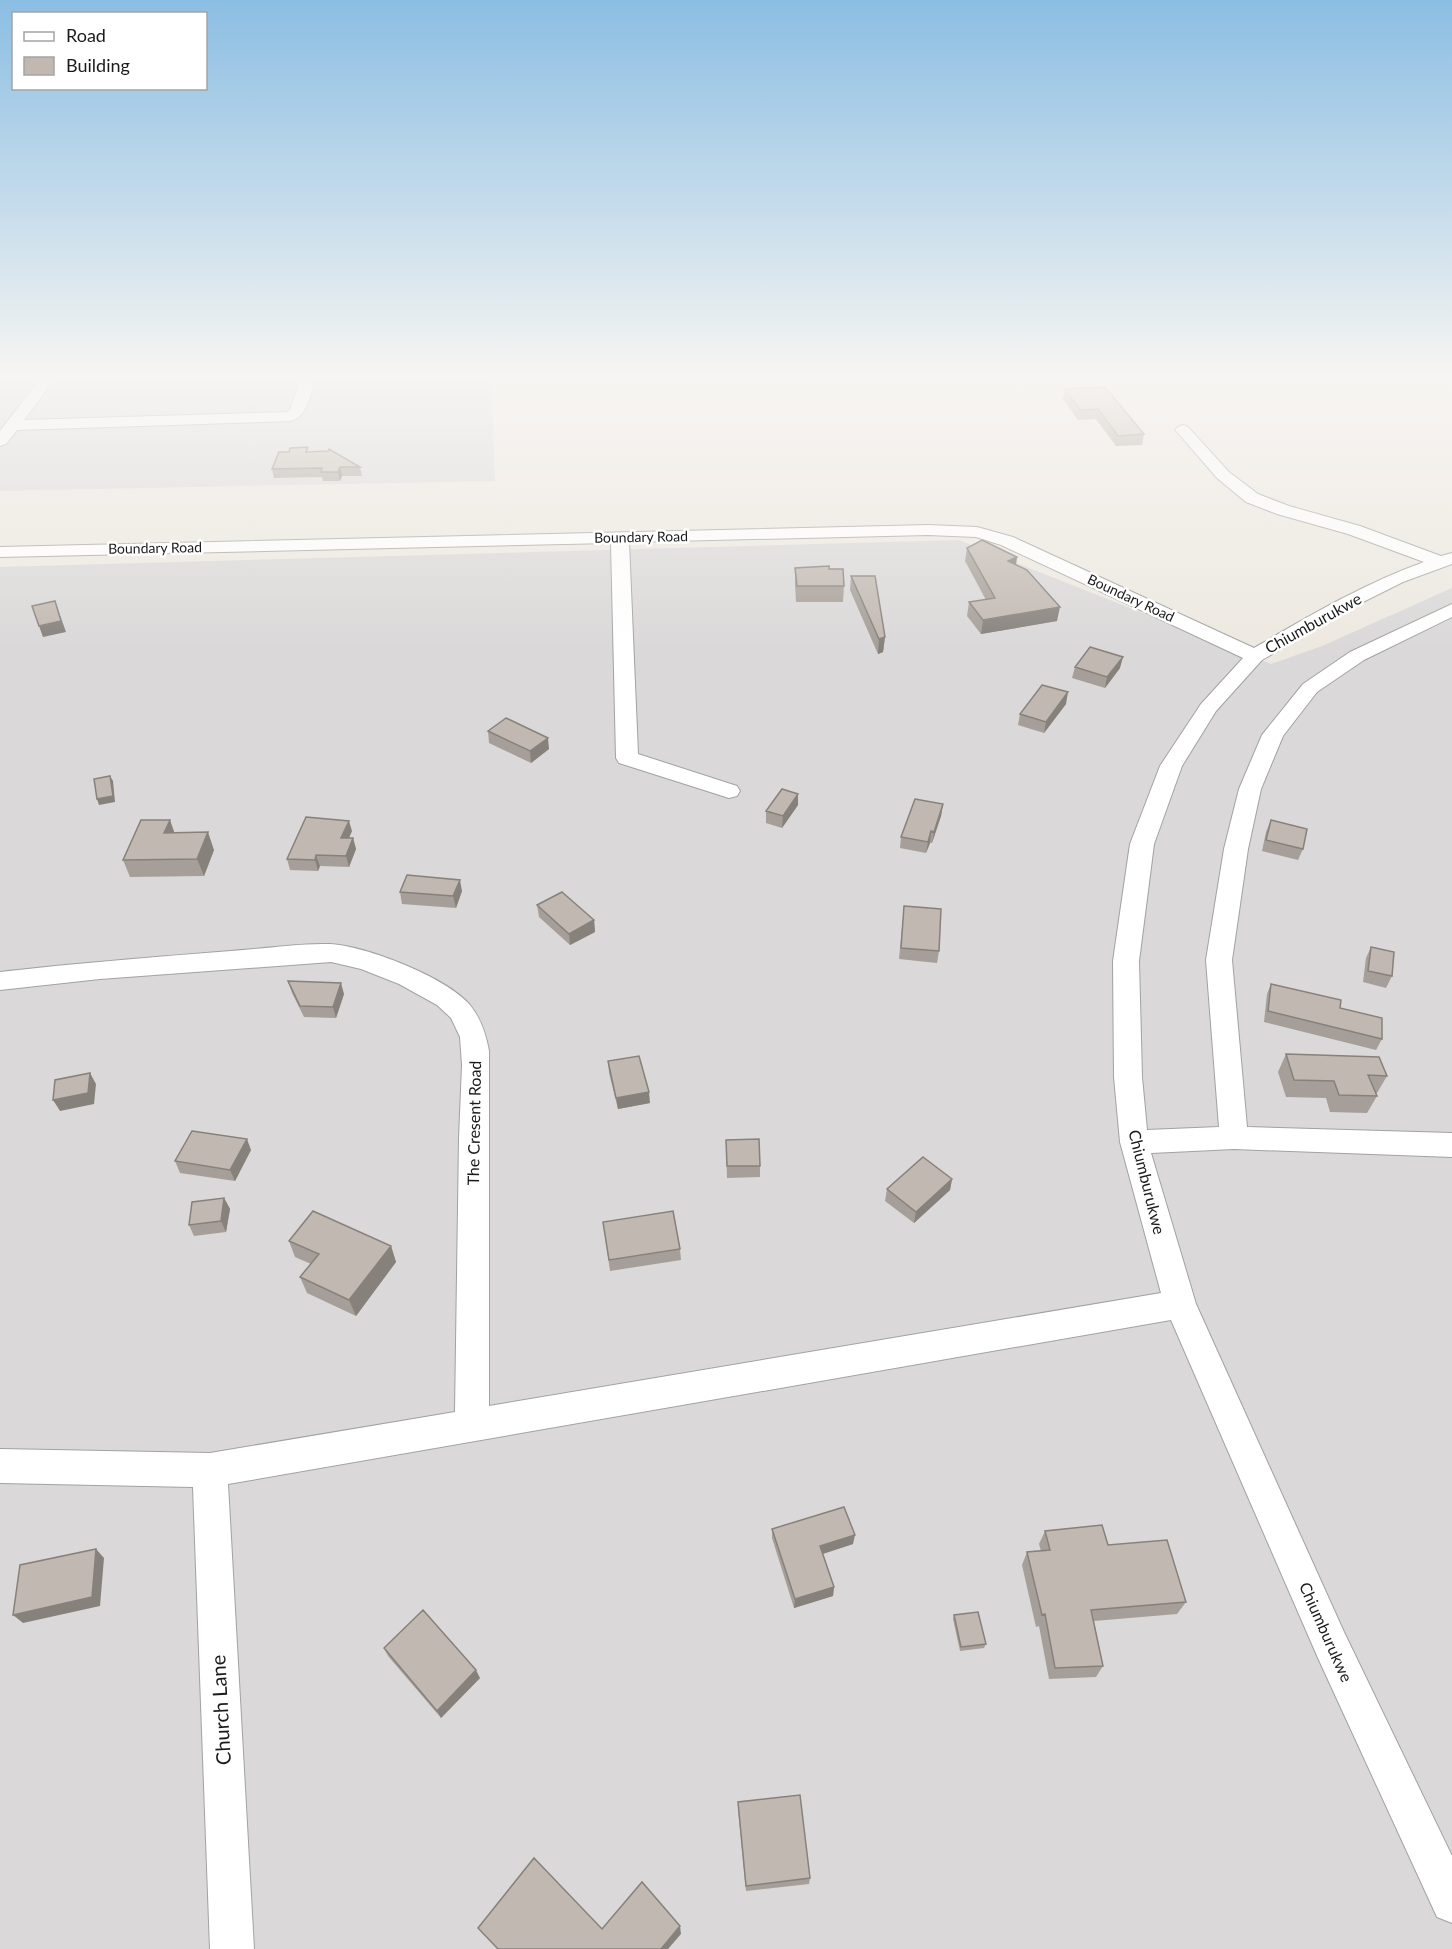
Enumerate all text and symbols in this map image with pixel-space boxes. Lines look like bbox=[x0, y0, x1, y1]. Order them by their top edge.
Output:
legend bbox=[12, 12, 207, 90]
text: Road bbox=[66, 24, 106, 46]
text: Building bbox=[66, 54, 130, 76]
street label: Boundary Road bbox=[594, 527, 688, 546]
street label: Boundary Road bbox=[108, 538, 202, 557]
street label: Boundary Road bbox=[1085, 570, 1177, 625]
street label: Chiumburukwe bbox=[1261, 588, 1364, 657]
street label: The Cresent Road bbox=[463, 1060, 484, 1186]
street label: Chiumburukwe bbox=[1125, 1128, 1170, 1236]
street label: Chiumburukwe bbox=[1296, 1579, 1357, 1685]
street label: Church Lane bbox=[205, 1654, 235, 1766]

